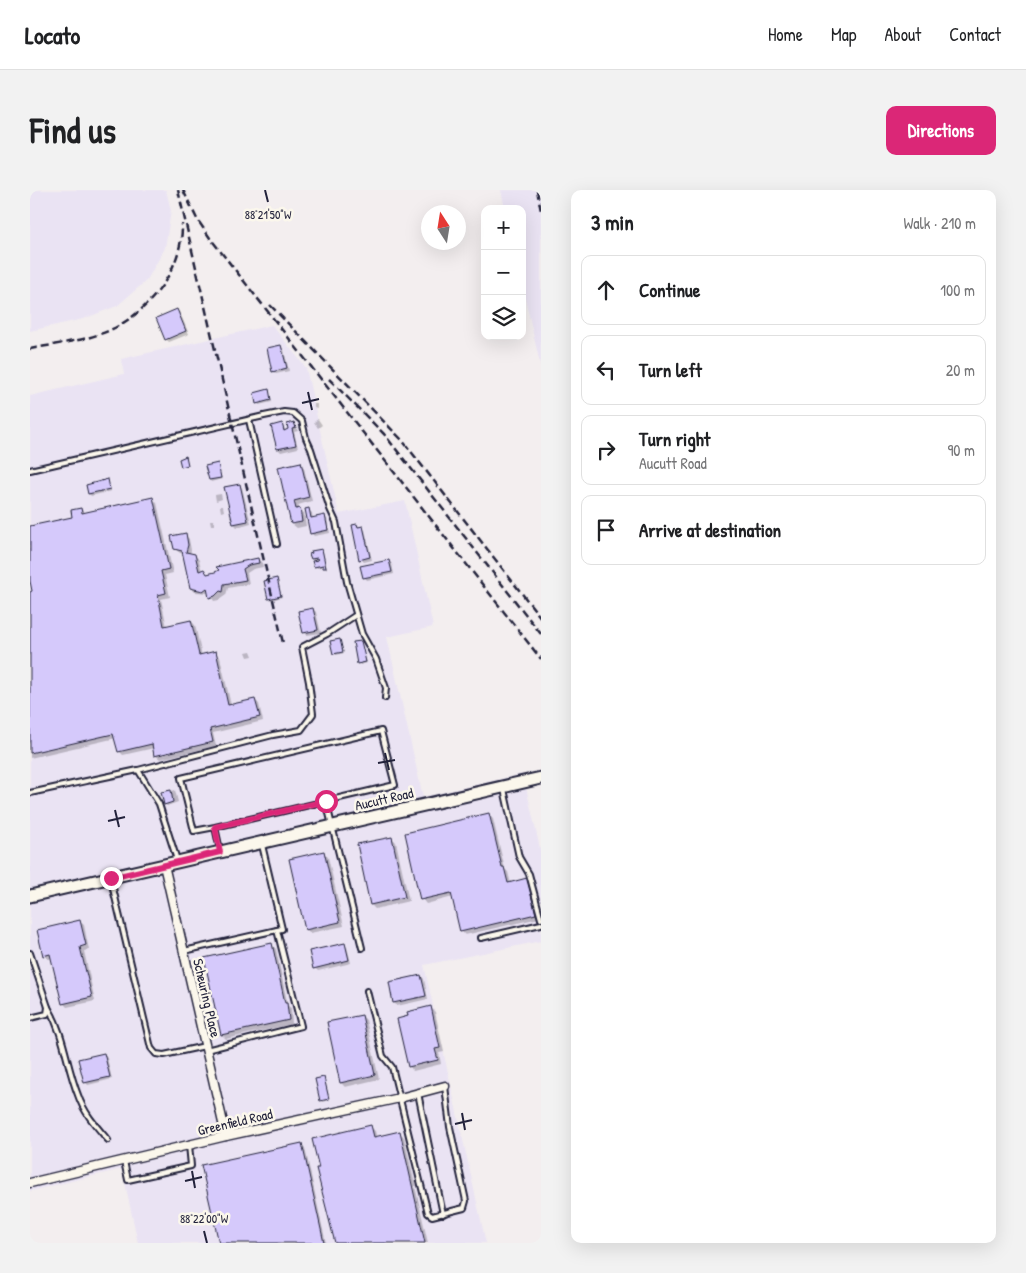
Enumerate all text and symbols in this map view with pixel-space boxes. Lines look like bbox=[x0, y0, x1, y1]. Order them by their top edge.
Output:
text: Locato bbox=[25, 19, 80, 51]
text: Home bbox=[768, 22, 803, 47]
text: Map bbox=[831, 22, 856, 47]
text: About bbox=[884, 22, 921, 47]
text: Contact bbox=[949, 22, 1001, 47]
button: Directions bbox=[886, 106, 996, 155]
text: Find us bbox=[30, 107, 116, 154]
north arrow bbox=[421, 205, 466, 250]
map controls bbox=[481, 205, 526, 340]
button: + bbox=[481, 205, 526, 250]
text: 88°21'50"W bbox=[245, 206, 292, 223]
text: 3 min bbox=[591, 208, 634, 237]
text: Walk · 210 m bbox=[903, 212, 976, 234]
button: − bbox=[481, 250, 526, 295]
icon: ahead bbox=[592, 276, 620, 304]
text: Continue bbox=[639, 277, 700, 303]
text: 100 m bbox=[940, 279, 975, 301]
button: layers bbox=[481, 295, 526, 340]
icon: left bbox=[592, 356, 620, 384]
text: Turn left bbox=[639, 357, 702, 383]
text: 20 m bbox=[946, 359, 975, 381]
text: Turn right bbox=[639, 426, 710, 452]
icon: right bbox=[592, 436, 620, 464]
text: 90 m bbox=[947, 439, 975, 461]
text: Aucutt Road bbox=[639, 452, 707, 474]
icon: arrive bbox=[592, 516, 620, 544]
text: Arrive at destination bbox=[639, 517, 781, 543]
street label: Aucutt Road bbox=[353, 782, 415, 814]
route start bbox=[315, 790, 338, 813]
route end bbox=[100, 867, 123, 890]
street label: Scheuring Place bbox=[188, 957, 226, 1040]
street label: Greenfield Road bbox=[196, 1104, 275, 1139]
text: 88°22'00"W bbox=[180, 1210, 229, 1227]

